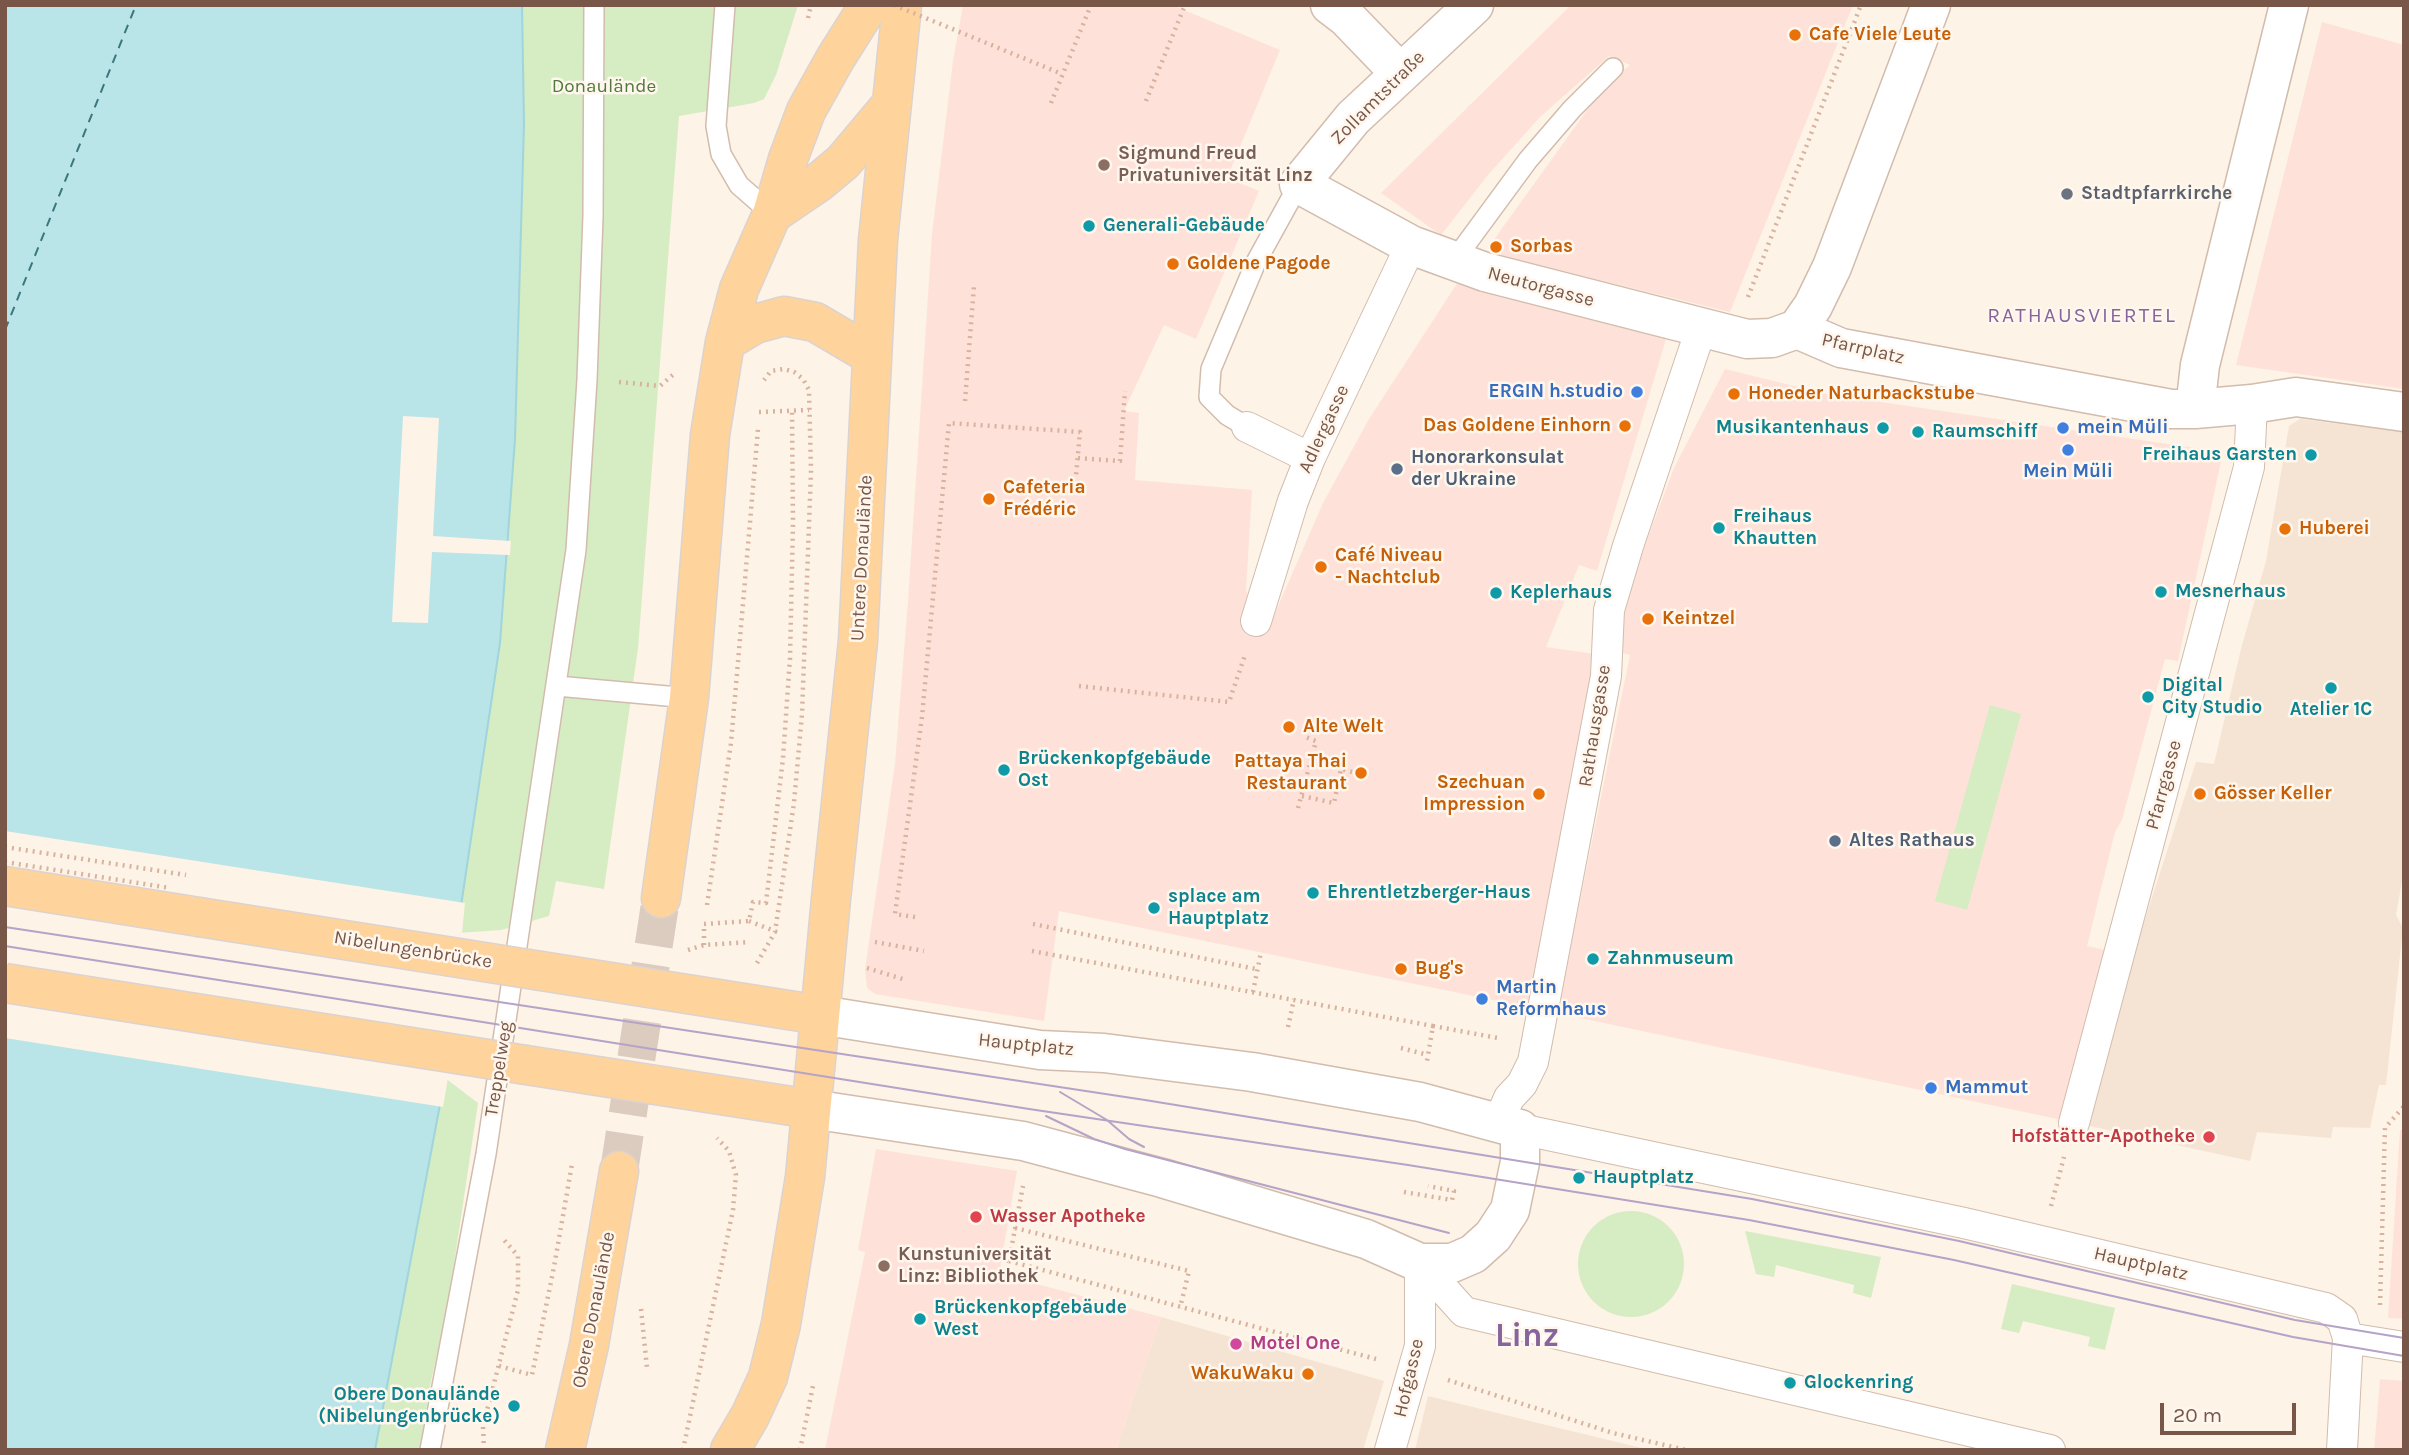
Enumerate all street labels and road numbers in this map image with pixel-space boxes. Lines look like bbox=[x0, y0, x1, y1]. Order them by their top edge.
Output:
street label: Zollamtstraße bbox=[1326, 46, 1430, 150]
street label: Neutorgasse bbox=[1485, 262, 1597, 312]
street label: Pfarrplatz bbox=[1819, 328, 1907, 370]
street label: Adlergasse bbox=[1294, 381, 1354, 477]
street label: Untere Donaulände bbox=[846, 474, 878, 642]
street label: Rathausgasse bbox=[1574, 663, 1616, 789]
street label: Pfarrgasse bbox=[2141, 738, 2187, 832]
street label: Nibelungenbrücke bbox=[332, 926, 494, 974]
street label: Treppelweg bbox=[480, 1020, 518, 1118]
street label: Hauptplatz bbox=[977, 1029, 1075, 1061]
street label: Obere Donaulände bbox=[568, 1230, 620, 1390]
street label: Hauptplatz bbox=[2092, 1242, 2190, 1286]
street label: Hofgasse bbox=[1389, 1336, 1429, 1420]

